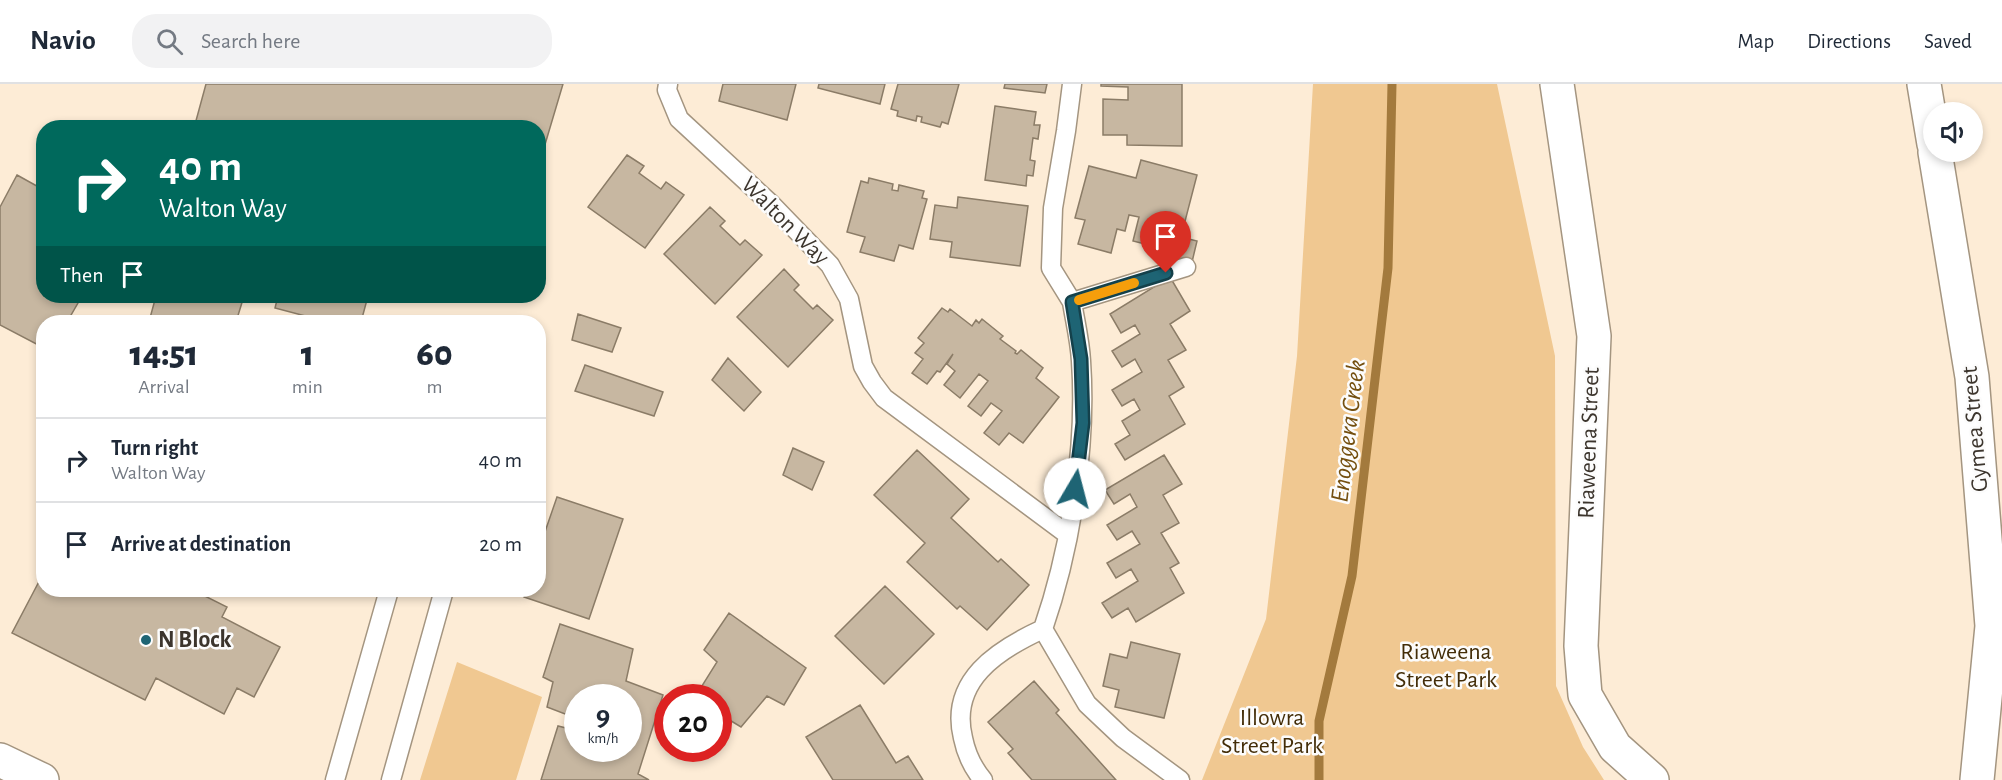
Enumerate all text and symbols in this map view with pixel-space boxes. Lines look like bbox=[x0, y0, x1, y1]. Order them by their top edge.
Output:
search box bbox=[132, 14, 552, 68]
icon: search bbox=[153, 25, 186, 58]
text: Navio bbox=[30, 27, 96, 55]
text: Search here bbox=[201, 30, 300, 52]
text: Map bbox=[1738, 31, 1774, 52]
text: Directions bbox=[1807, 31, 1891, 52]
text: Saved bbox=[1924, 31, 1972, 52]
map controls bbox=[1923, 102, 1983, 162]
button: sound bbox=[1923, 102, 1983, 162]
icon: right bbox=[60, 144, 138, 222]
text: 40 m bbox=[159, 146, 242, 188]
street label: Walton Way bbox=[736, 172, 834, 270]
text: Walton Way bbox=[159, 195, 287, 222]
pin bbox=[1140, 211, 1191, 273]
icon: arrive bbox=[1149, 220, 1182, 253]
icon: arrive bbox=[116, 258, 149, 291]
text: Then bbox=[60, 264, 104, 286]
text: 14:51 bbox=[129, 336, 198, 372]
text: 1 bbox=[301, 336, 314, 372]
text: 60 bbox=[416, 336, 453, 372]
water label: Enoggera Creek bbox=[1326, 358, 1370, 504]
street label: Gymea Street bbox=[1958, 365, 1992, 493]
street label: Riaweena Street bbox=[1574, 366, 1604, 519]
text: Arrival bbox=[138, 377, 190, 397]
text: min bbox=[292, 377, 323, 397]
text: m bbox=[426, 377, 442, 397]
text: Turn right bbox=[111, 437, 198, 459]
icon: right bbox=[60, 444, 93, 477]
text: 40 m bbox=[479, 449, 522, 471]
position arrow bbox=[1043, 457, 1107, 521]
text: Walton Way bbox=[111, 463, 206, 483]
icon: arrive bbox=[60, 528, 93, 561]
text: Arrive at destination bbox=[111, 533, 291, 555]
text: 20 m bbox=[479, 533, 522, 555]
place label: N Block bbox=[158, 628, 232, 652]
marker: N Block bbox=[139, 633, 153, 647]
park label: Riaweena Street Park bbox=[1395, 640, 1497, 692]
speed limit sign: 20 bbox=[654, 684, 732, 762]
text: 9 bbox=[596, 701, 610, 731]
park label: Illowra Street Park bbox=[1221, 706, 1323, 758]
text: km/h bbox=[588, 731, 618, 746]

